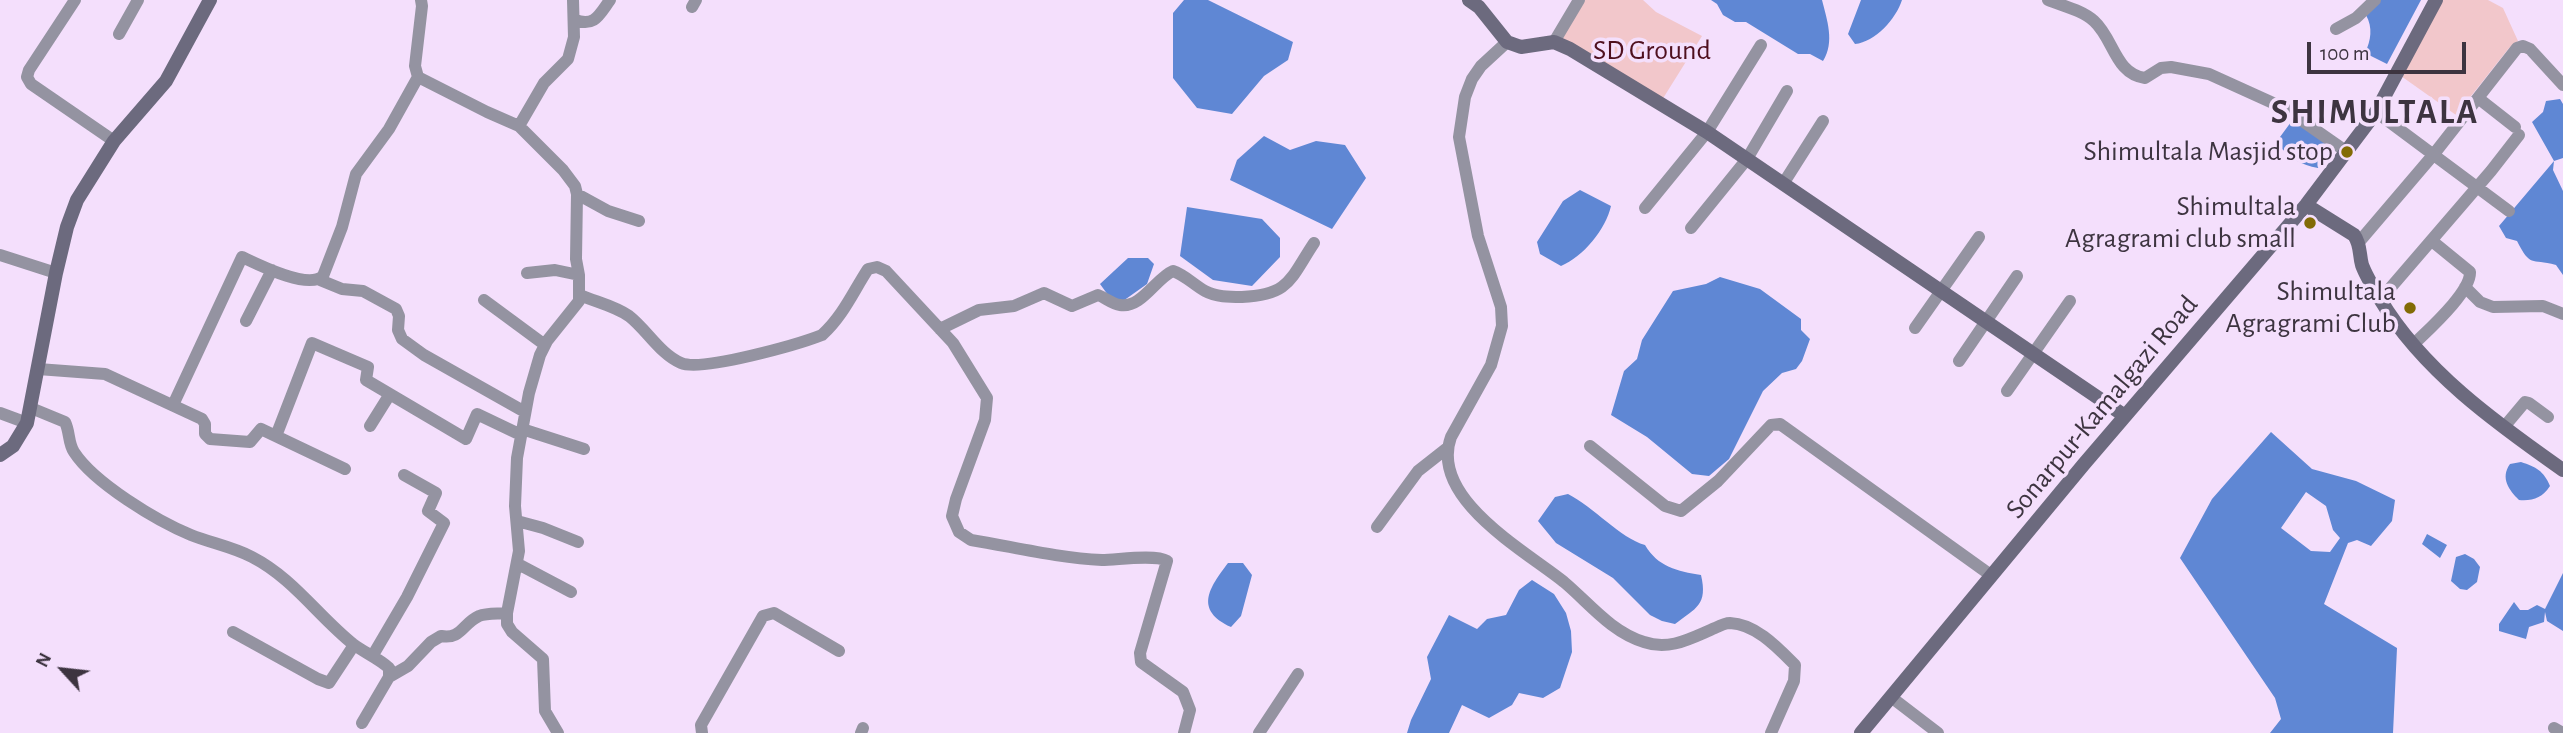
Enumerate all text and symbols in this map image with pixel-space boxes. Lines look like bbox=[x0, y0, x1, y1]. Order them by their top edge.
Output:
scale bar bbox=[2311, 28, 2470, 72]
park label: SD Ground bbox=[1593, 34, 1711, 68]
text: 100 m bbox=[2320, 43, 2370, 64]
district label: SHIMULTALA bbox=[2272, 91, 2478, 133]
place label: Shimultala Masjid stop bbox=[2083, 135, 2333, 169]
marker: Shimultala Masjid stop bbox=[2339, 144, 2355, 160]
place label: Shimultala Agragrami club small bbox=[2065, 190, 2296, 256]
marker: Shimultala Agragrami club small bbox=[2302, 215, 2318, 231]
place label: Shimultala Agragrami Club bbox=[2225, 275, 2396, 341]
street label: Sonarpur-Kamalgazi Road bbox=[1999, 289, 2205, 525]
marker: Shimultala Agragrami Club bbox=[2402, 300, 2418, 316]
north arrow bbox=[28, 635, 98, 705]
text: N bbox=[32, 650, 55, 670]

